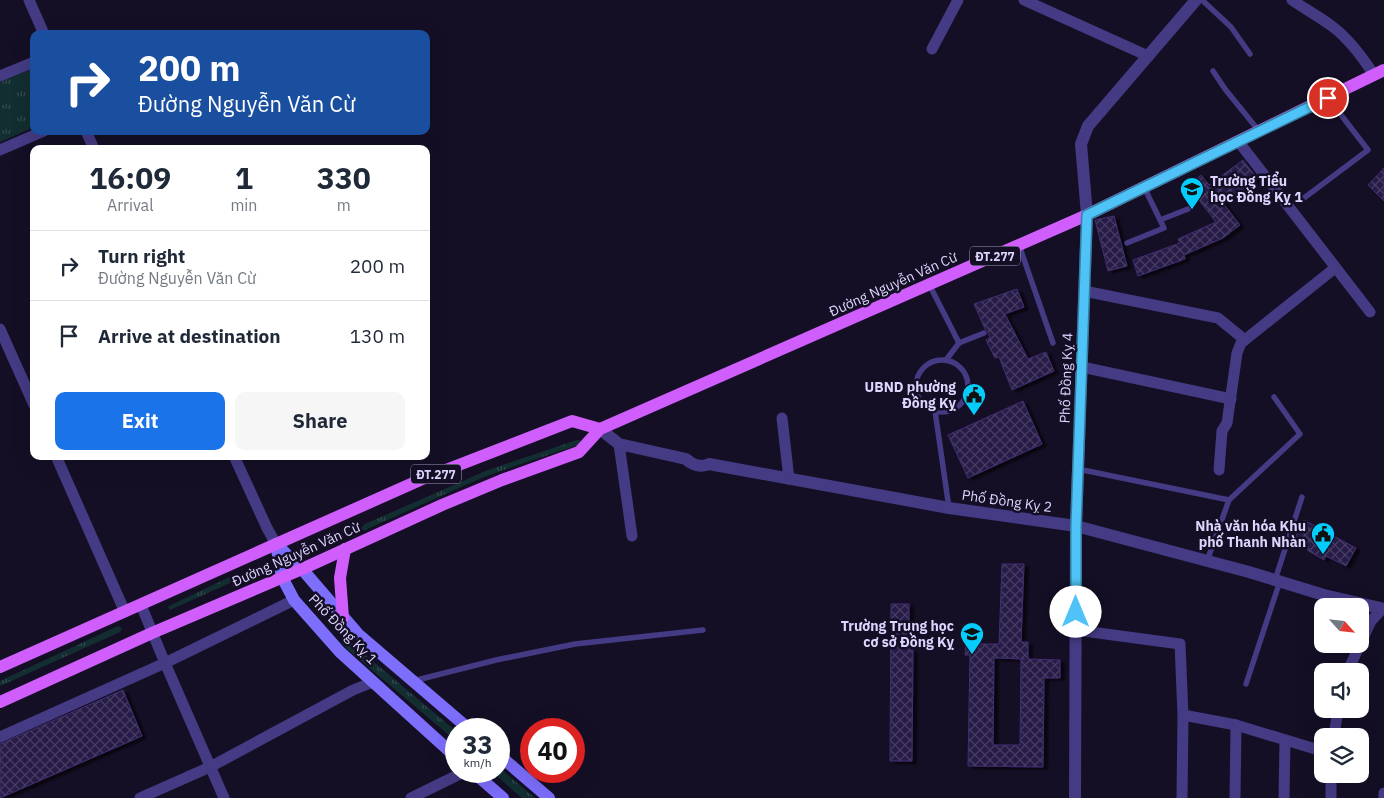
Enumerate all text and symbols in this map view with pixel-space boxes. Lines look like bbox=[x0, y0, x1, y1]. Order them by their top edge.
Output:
text: 200 m bbox=[138, 45, 241, 91]
icon: right bbox=[55, 50, 120, 115]
pin bbox=[1307, 77, 1349, 119]
icon: arrive bbox=[1314, 84, 1342, 112]
text: Đường Nguyễn Văn Cừ bbox=[138, 89, 356, 118]
text: 16:09 bbox=[89, 158, 171, 197]
text: 1 bbox=[235, 158, 253, 197]
text: 330 bbox=[317, 158, 371, 197]
place label: Trường Tiểu học Đồng Kỵ 1 bbox=[1210, 171, 1303, 206]
school or university icon: Trường Tiểu học Đồng Kỵ 1 bbox=[1179, 176, 1205, 210]
text: Arrival bbox=[107, 195, 154, 215]
text: min bbox=[230, 195, 257, 215]
text: m bbox=[337, 195, 351, 215]
text: Turn right bbox=[98, 244, 185, 268]
road number: ĐT.277 bbox=[970, 247, 1020, 266]
street label: Đường Nguyễn Văn Cừ bbox=[826, 248, 960, 320]
icon: right bbox=[55, 252, 83, 280]
text: 200 m bbox=[350, 254, 405, 278]
text: Đường Nguyễn Văn Cừ bbox=[98, 268, 256, 288]
icon: arrive bbox=[55, 322, 83, 350]
text: Arrive at destination bbox=[98, 324, 281, 348]
text: 130 m bbox=[350, 324, 405, 348]
street label: Phố Đồng Kỵ 4 bbox=[1055, 332, 1077, 424]
place label: UBND phường Đồng Kỵ bbox=[865, 378, 957, 412]
public building icon: UBND phường Đồng Kỵ bbox=[961, 382, 987, 416]
button: Exit bbox=[55, 392, 225, 450]
button: Share bbox=[235, 392, 405, 450]
road number: ĐT.277 bbox=[411, 464, 461, 484]
street label: Phố Đồng Kỵ 2 bbox=[961, 486, 1053, 516]
place label: Nhà văn hóa Khu phố Thanh Nhàn bbox=[1195, 517, 1306, 551]
street label: Đường Nguyễn Văn Cừ bbox=[229, 518, 363, 590]
public building icon: Nhà văn hóa Khu phố Thanh Nhàn bbox=[1310, 521, 1336, 555]
position arrow bbox=[1049, 585, 1101, 637]
street label: Phố Đồng Kỵ 1 bbox=[305, 590, 381, 668]
north arrow bbox=[1314, 598, 1369, 652]
map controls bbox=[1314, 598, 1369, 783]
place label: Trường Trung học cơ sở Đồng Kỵ bbox=[841, 617, 955, 651]
school or university icon: Trường Trung học cơ sở Đồng Kỵ bbox=[959, 621, 985, 655]
button: sound bbox=[1314, 663, 1369, 718]
speed limit sign: 40 bbox=[520, 718, 585, 783]
text: 33 bbox=[462, 728, 493, 761]
button: layers bbox=[1314, 728, 1369, 783]
text: km/h bbox=[463, 755, 492, 770]

